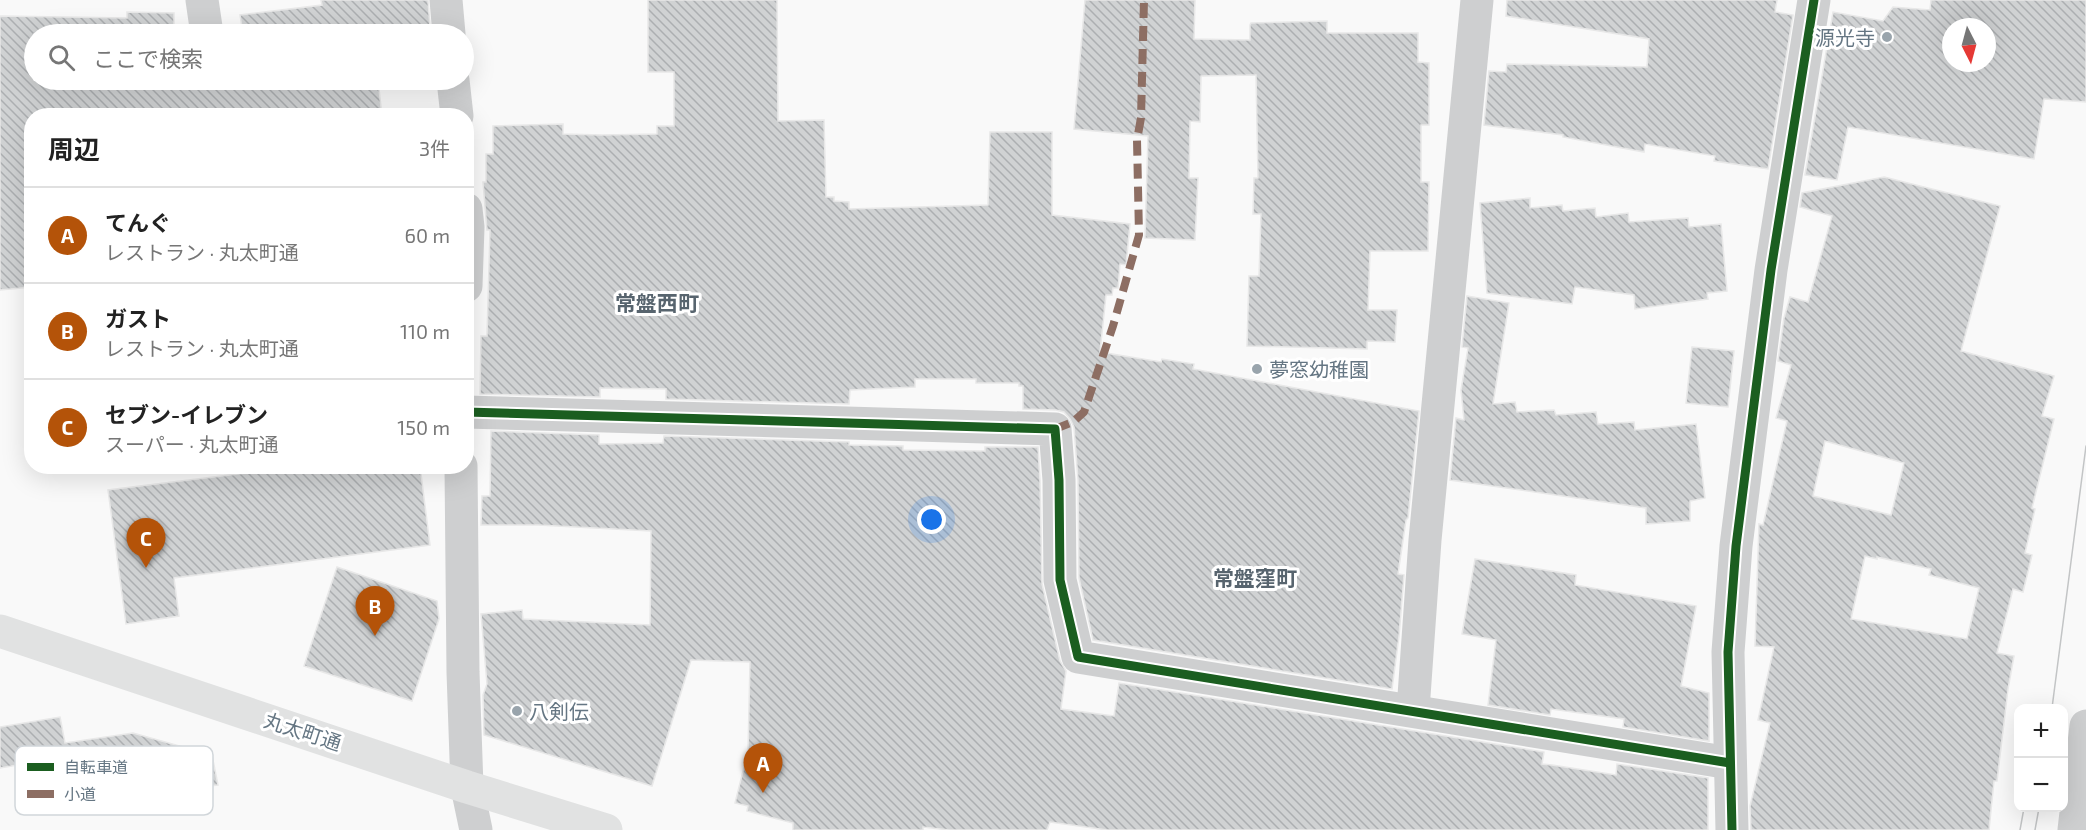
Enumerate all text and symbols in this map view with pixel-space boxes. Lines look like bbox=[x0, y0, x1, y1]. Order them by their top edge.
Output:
north arrow bbox=[1942, 18, 1996, 72]
search box bbox=[24, 24, 474, 90]
place label: 源光寺 bbox=[1815, 25, 1875, 49]
marker: 源光寺 bbox=[1880, 30, 1894, 44]
icon: search bbox=[45, 41, 78, 74]
text: ここで検索 bbox=[93, 45, 203, 71]
text: 周辺 bbox=[48, 133, 100, 164]
text: 3件 bbox=[419, 136, 450, 160]
text: てんぐ bbox=[105, 209, 171, 235]
text: A bbox=[61, 223, 74, 247]
text: 60 m bbox=[405, 223, 450, 247]
text: レストラン · 丸太町通 bbox=[105, 240, 299, 264]
district label: 常盤西町 bbox=[615, 290, 699, 315]
text: ガスト bbox=[105, 305, 171, 331]
text: B bbox=[61, 319, 74, 343]
text: 110 m bbox=[400, 319, 450, 343]
text: レストラン · 丸太町通 bbox=[105, 336, 299, 360]
place label: 夢窓幼稚園 bbox=[1269, 357, 1369, 381]
marker: 夢窓幼稚園 bbox=[1250, 362, 1264, 376]
text: セブン-イレブン bbox=[105, 401, 268, 427]
text: C bbox=[62, 415, 73, 439]
text: 150 m bbox=[397, 415, 450, 439]
text: スーパー · 丸太町通 bbox=[105, 432, 278, 456]
your location bbox=[917, 505, 946, 534]
pin: C bbox=[126, 518, 166, 568]
district label: 常盤窪町 bbox=[1213, 565, 1297, 590]
pin: B bbox=[356, 586, 394, 636]
place label: 八剣伝 bbox=[529, 699, 589, 723]
marker: 八剣伝 bbox=[510, 704, 524, 718]
map controls bbox=[2014, 704, 2068, 812]
button: + bbox=[2014, 704, 2068, 758]
street label: 丸太町通 bbox=[261, 707, 345, 755]
pin: A bbox=[744, 744, 783, 793]
legend bbox=[15, 746, 213, 815]
text: 自転車道 bbox=[64, 757, 128, 776]
button: − bbox=[2014, 758, 2068, 812]
text: 小道 bbox=[64, 784, 96, 803]

